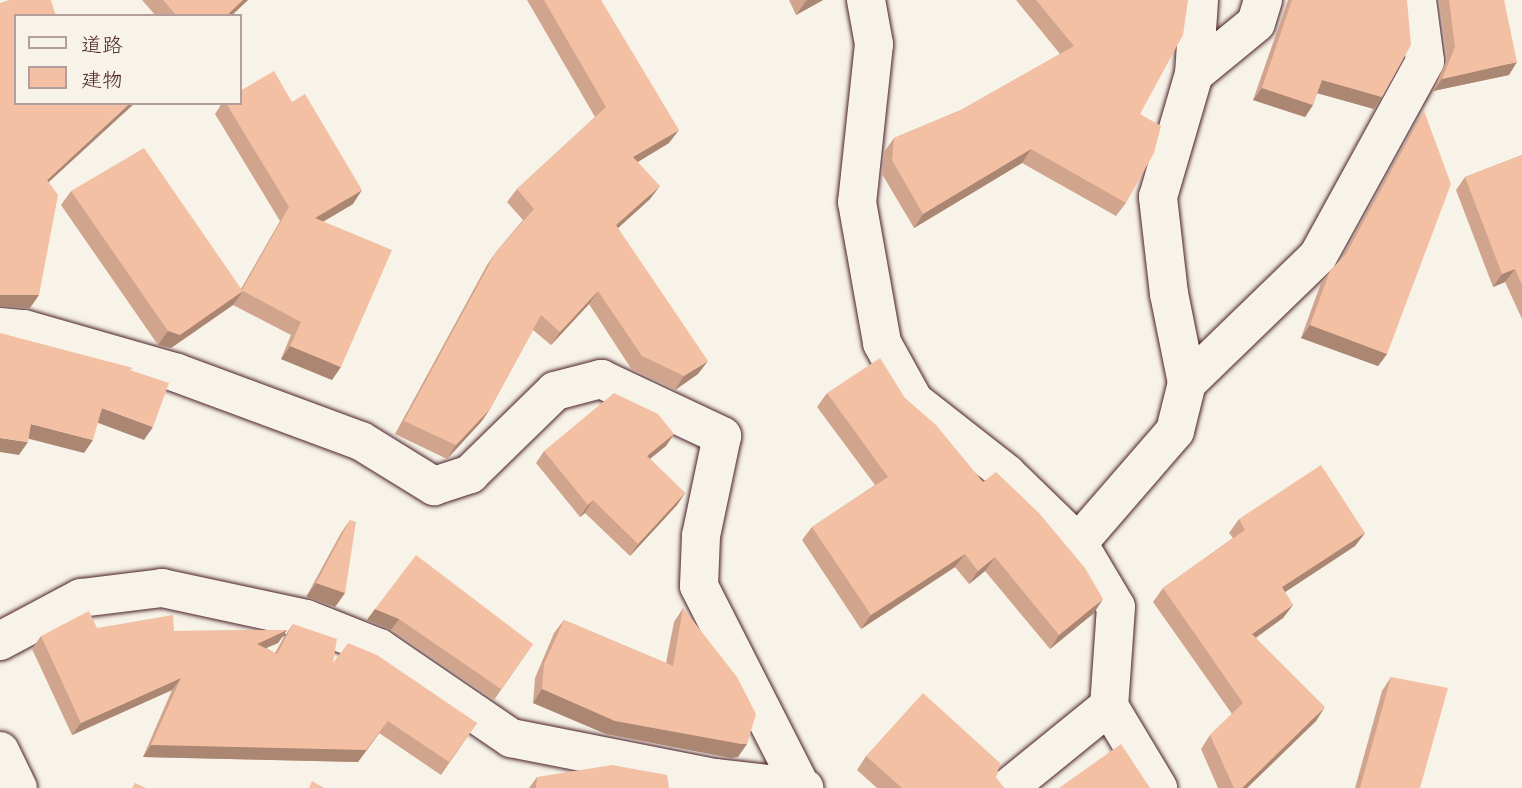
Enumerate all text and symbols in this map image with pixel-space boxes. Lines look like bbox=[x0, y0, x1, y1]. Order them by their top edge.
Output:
legend bbox=[14, 14, 242, 105]
text: 道路 bbox=[81, 33, 123, 58]
text: 建物 bbox=[81, 68, 123, 93]

